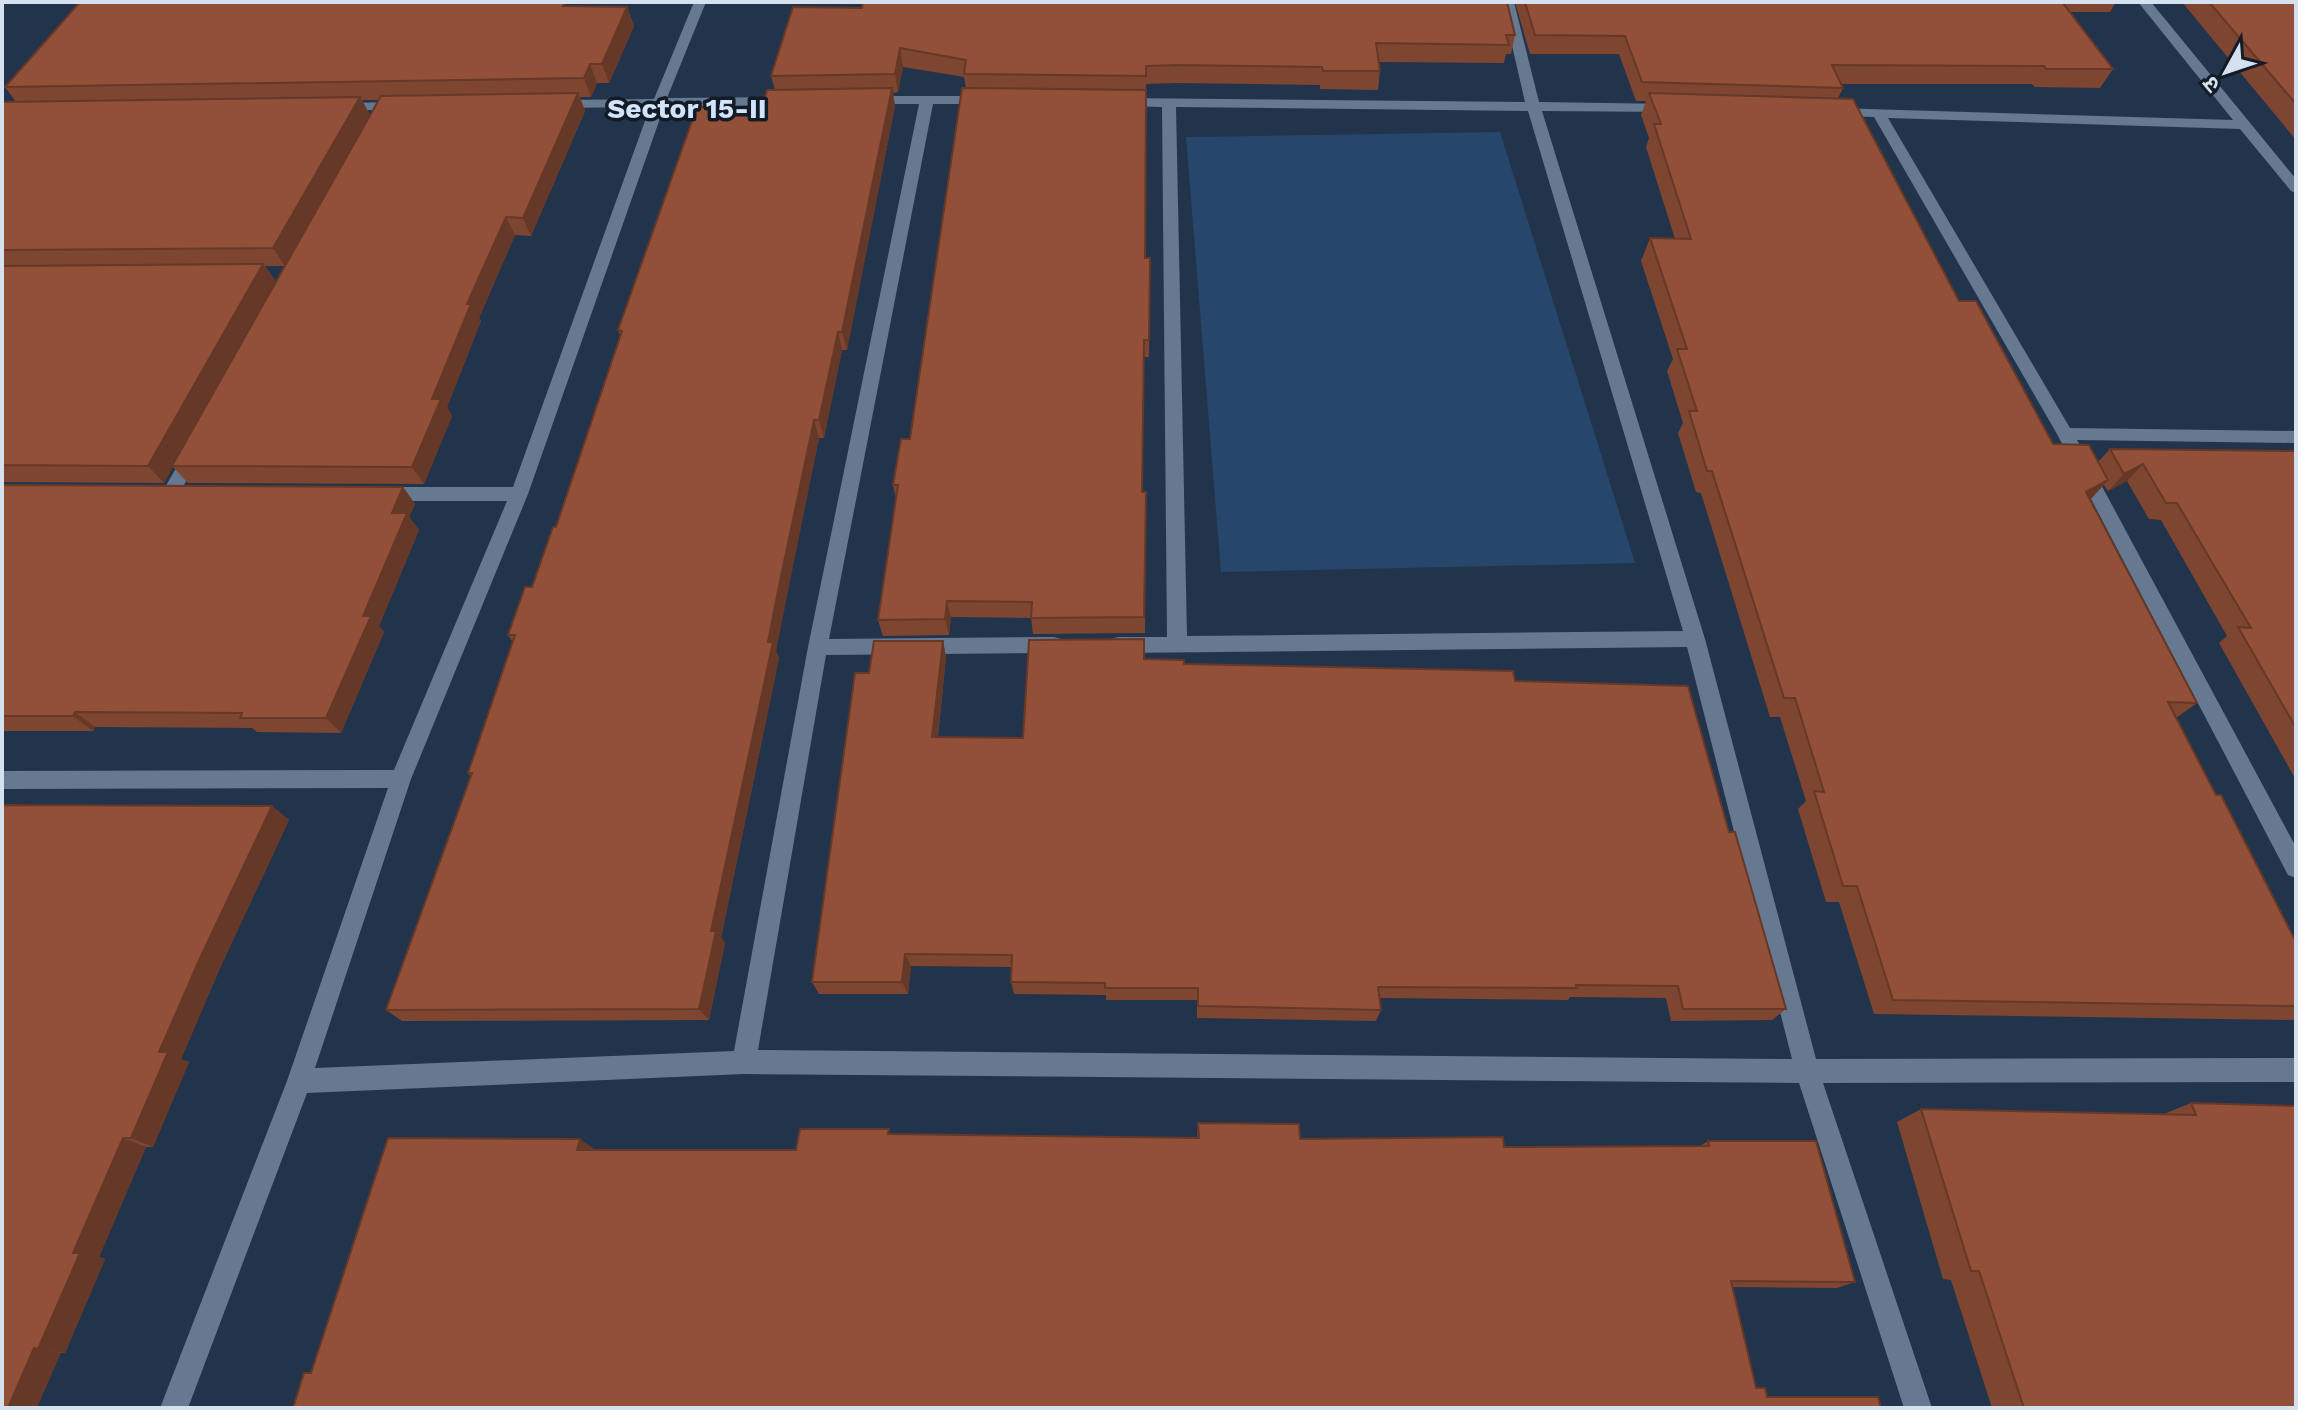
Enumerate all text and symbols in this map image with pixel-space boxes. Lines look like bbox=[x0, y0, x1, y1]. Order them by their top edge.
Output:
north arrow bbox=[2186, 32, 2266, 112]
text: उ bbox=[2197, 71, 2225, 98]
district label: Sector 15-II bbox=[607, 92, 767, 125]

